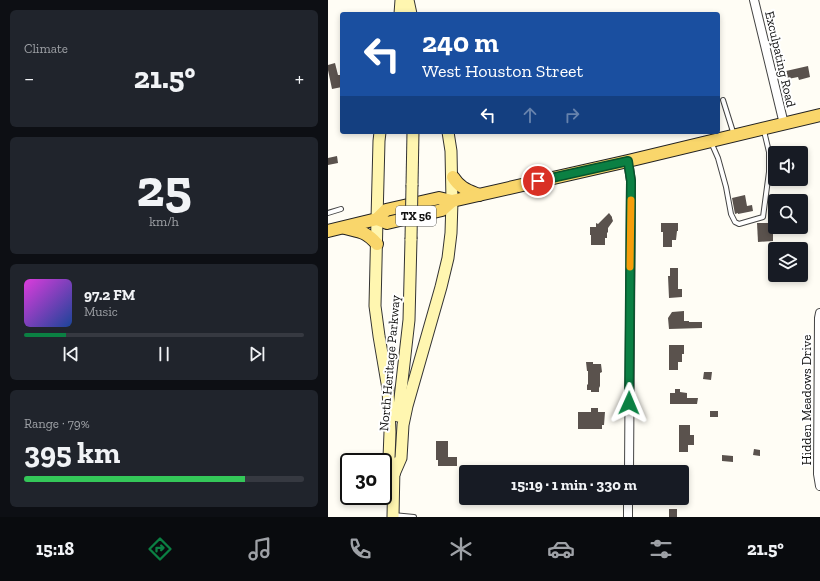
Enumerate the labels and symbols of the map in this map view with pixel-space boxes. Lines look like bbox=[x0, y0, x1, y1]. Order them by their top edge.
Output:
street label: Exculpating Road bbox=[762, 10, 799, 109]
pin bbox=[521, 164, 555, 198]
road number: TX 56 bbox=[396, 206, 436, 226]
street label: North Heritage Parkway bbox=[376, 294, 403, 432]
street label: Hidden Meadows Drive bbox=[799, 335, 814, 465]
position arrow bbox=[608, 382, 650, 424]
speed limit sign: 30 bbox=[340, 453, 392, 505]

